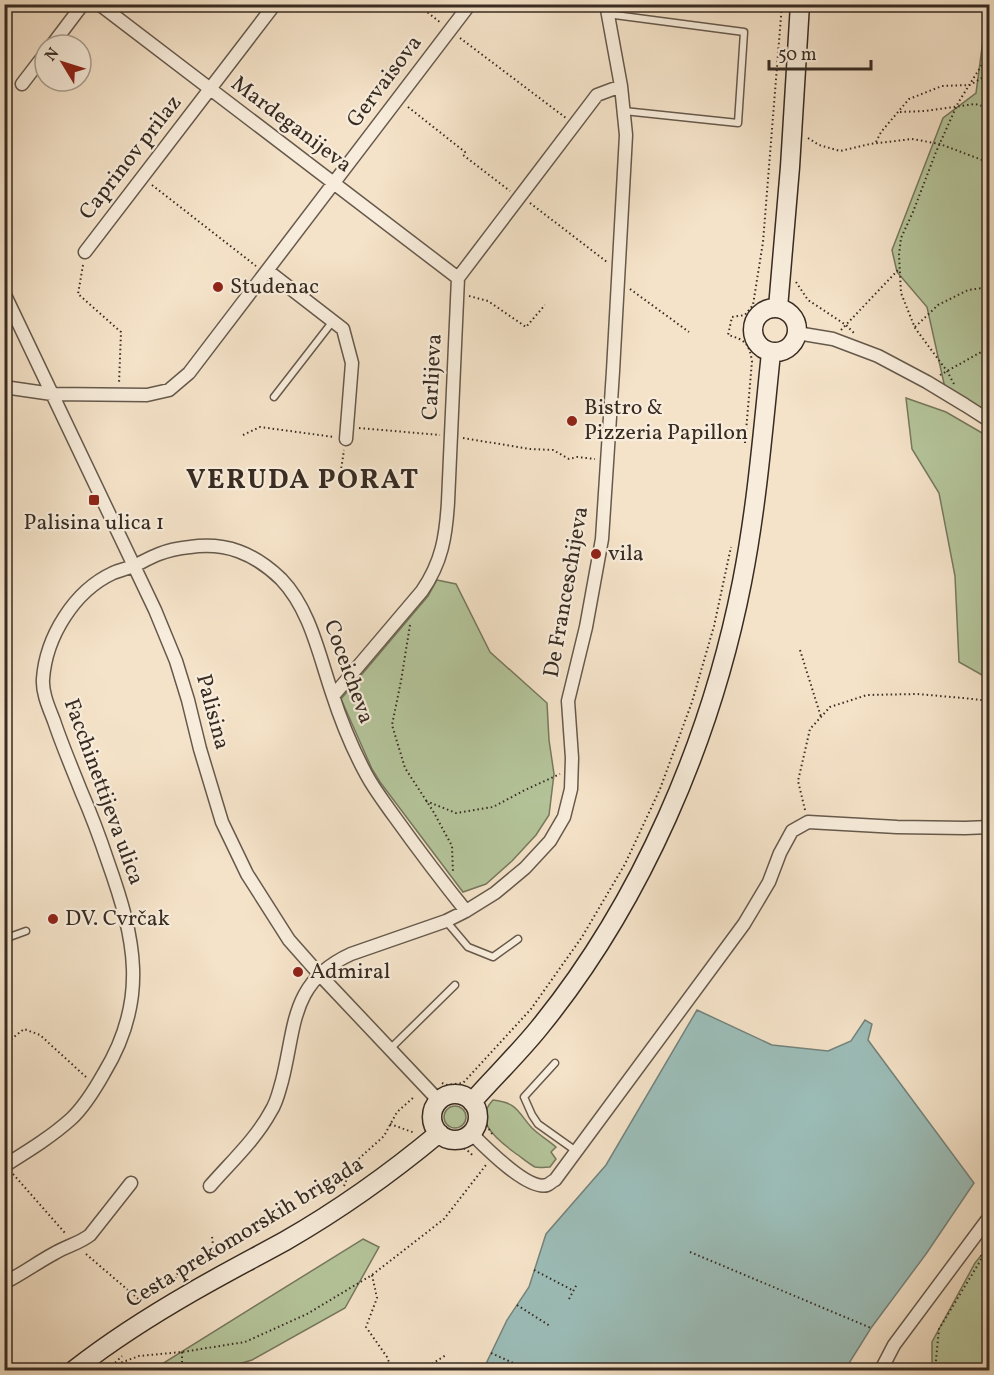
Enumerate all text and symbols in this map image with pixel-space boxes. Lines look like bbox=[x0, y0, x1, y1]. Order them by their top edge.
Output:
street label: Gervaisova bbox=[340, 29, 430, 135]
north arrow bbox=[33, 33, 93, 93]
scale bar bbox=[769, 33, 871, 71]
text: N bbox=[41, 43, 65, 66]
text: 50 m bbox=[778, 43, 817, 68]
street label: Mardeganijeva bbox=[224, 69, 358, 181]
street label: Caprinov prilaz bbox=[72, 89, 190, 227]
place label: Studenac bbox=[230, 272, 319, 303]
marker: Studenac bbox=[211, 280, 225, 294]
street label: Carlijeva bbox=[415, 333, 451, 421]
place label: Bistro & Pizzeria Papillon bbox=[584, 393, 748, 449]
marker: Bistro & Pizzeria Papillon bbox=[565, 414, 579, 428]
district label: VERUDA PORAT bbox=[186, 461, 420, 500]
marker: Palisina ulica 1 bbox=[87, 493, 101, 507]
street label: De Franceschijeva bbox=[537, 504, 597, 680]
place label: Palisina ulica 1 bbox=[24, 508, 164, 539]
place label: vila bbox=[608, 539, 644, 570]
marker: vila bbox=[589, 547, 603, 561]
street label: Coceicheva bbox=[315, 616, 381, 728]
street label: Palisina bbox=[187, 671, 237, 753]
street label: Facchinettijeva ulica bbox=[55, 695, 151, 889]
place label: DV. Cvrčak bbox=[65, 904, 170, 935]
marker: DV. Cvrčak bbox=[46, 912, 60, 926]
place label: Admiral bbox=[310, 957, 390, 988]
marker: Admiral bbox=[291, 965, 305, 979]
street label: Cesta prekomorskih brigada bbox=[120, 1150, 370, 1316]

